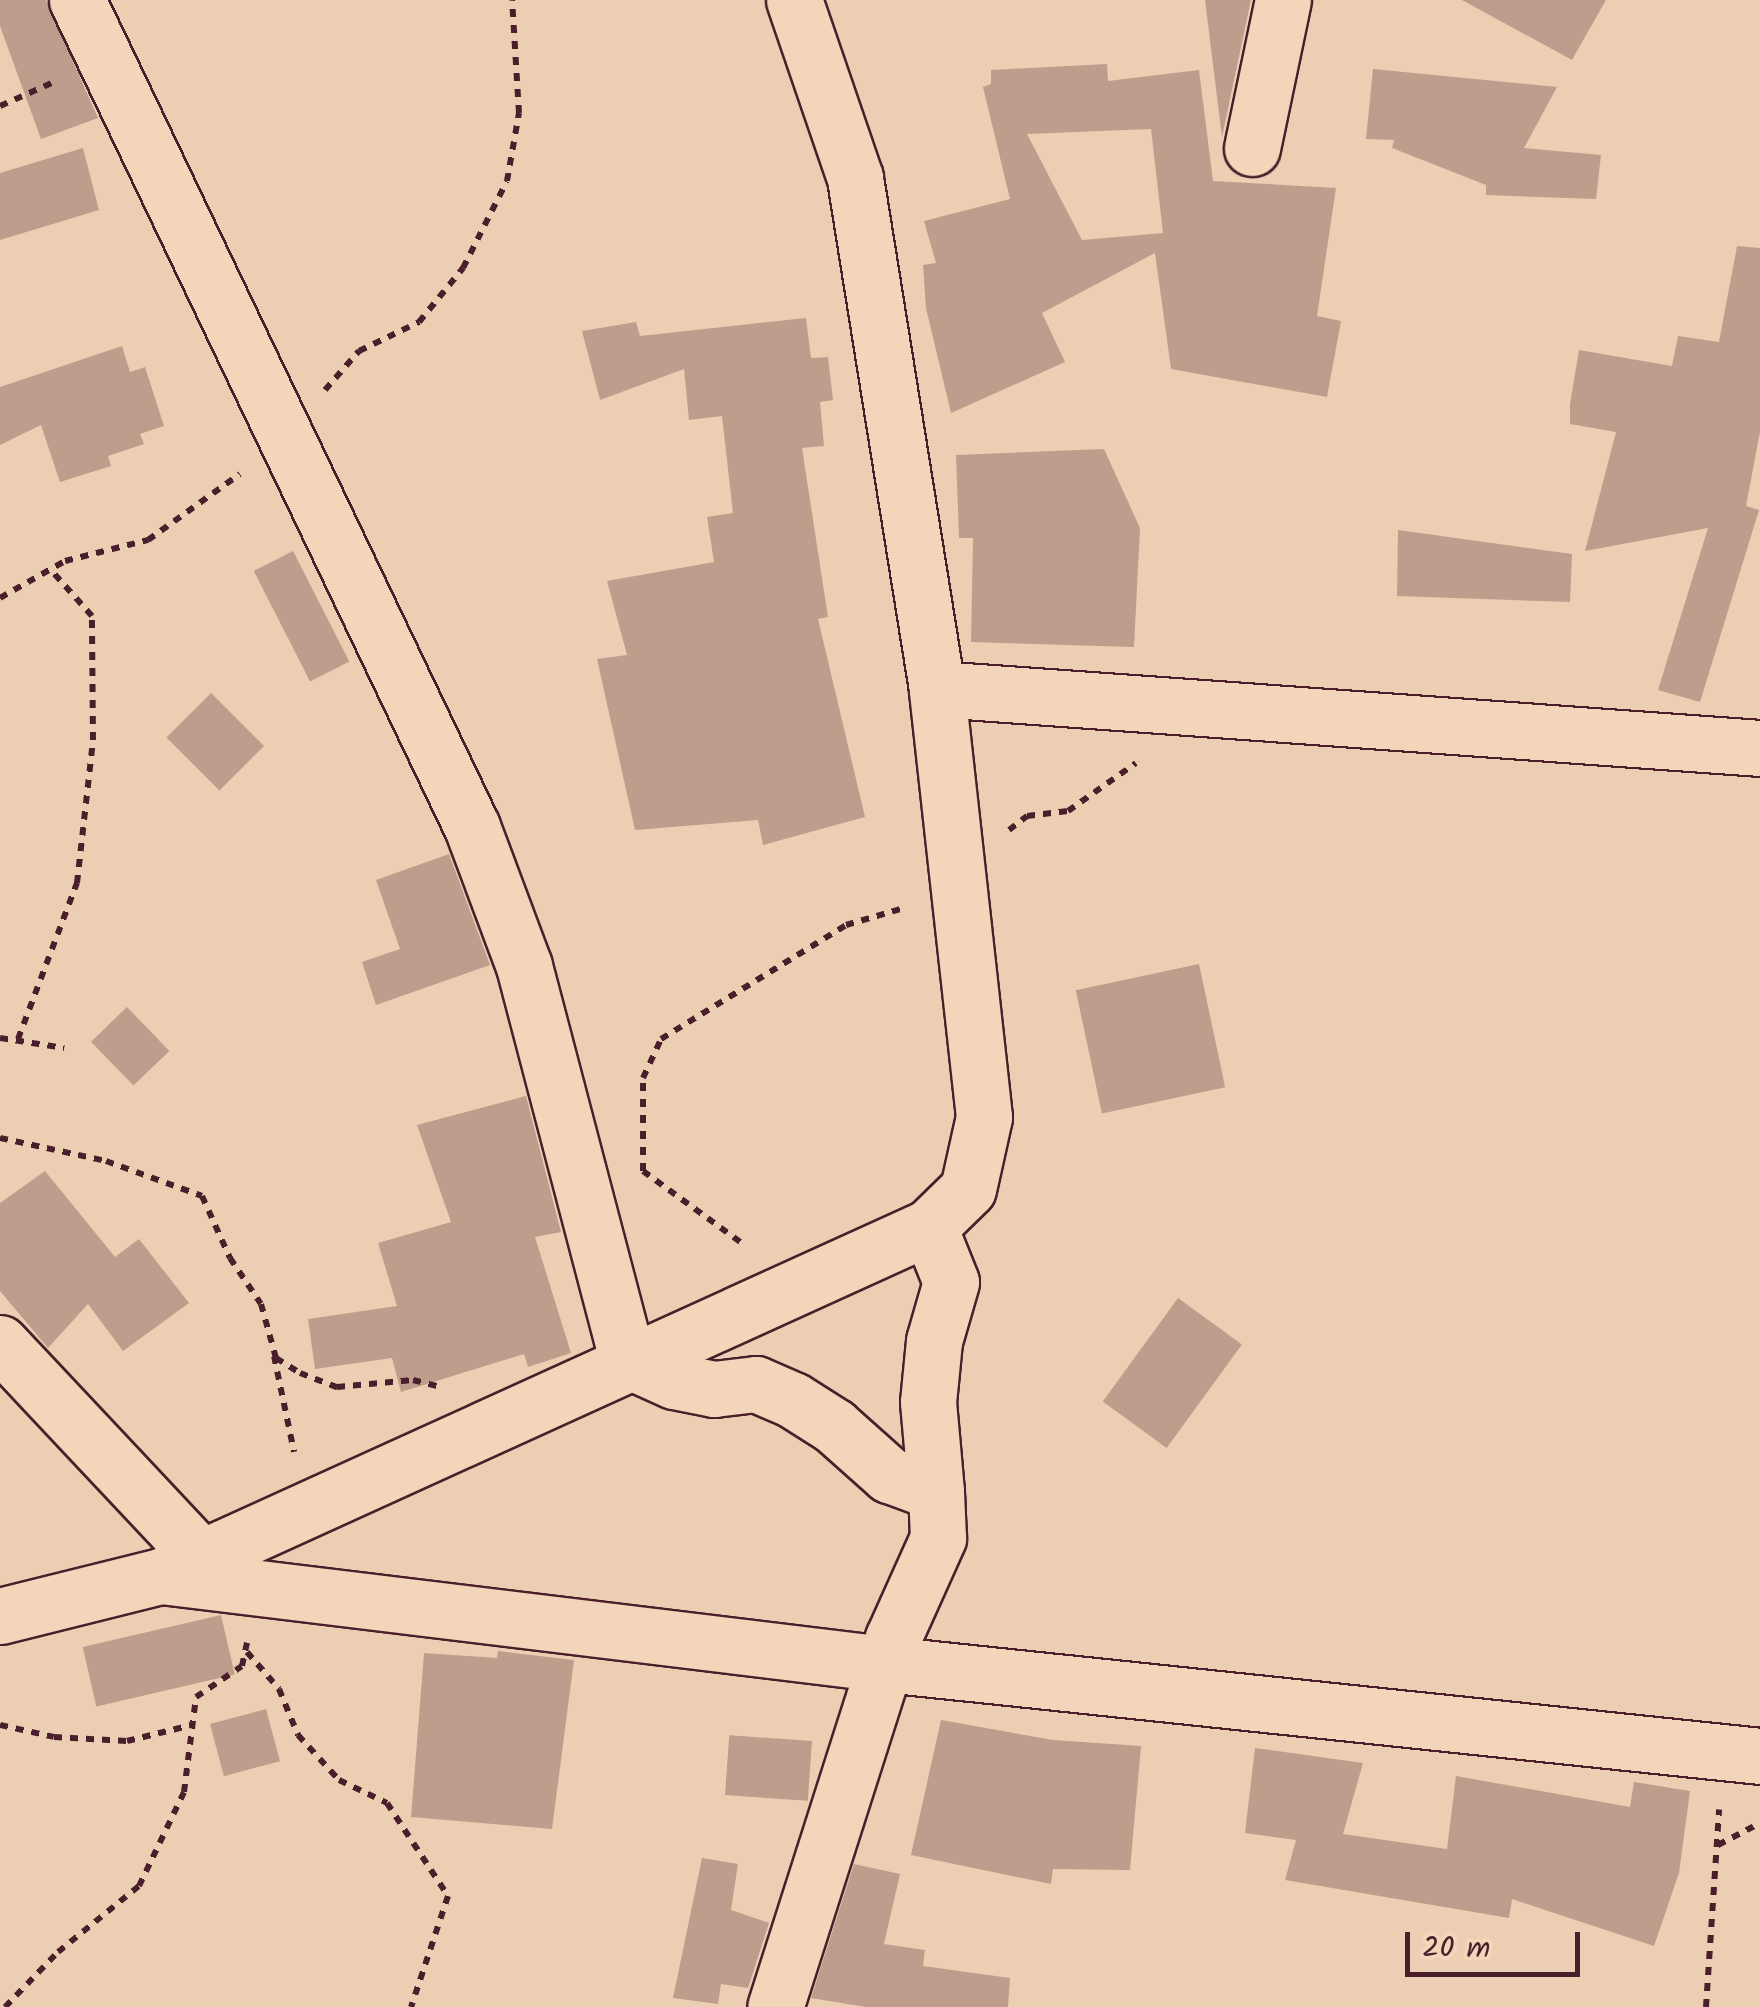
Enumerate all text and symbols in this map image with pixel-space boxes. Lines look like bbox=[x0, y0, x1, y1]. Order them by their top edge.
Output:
scale bar bbox=[1410, 1912, 1585, 1974]
text: 20 m bbox=[1422, 1925, 1490, 1973]

